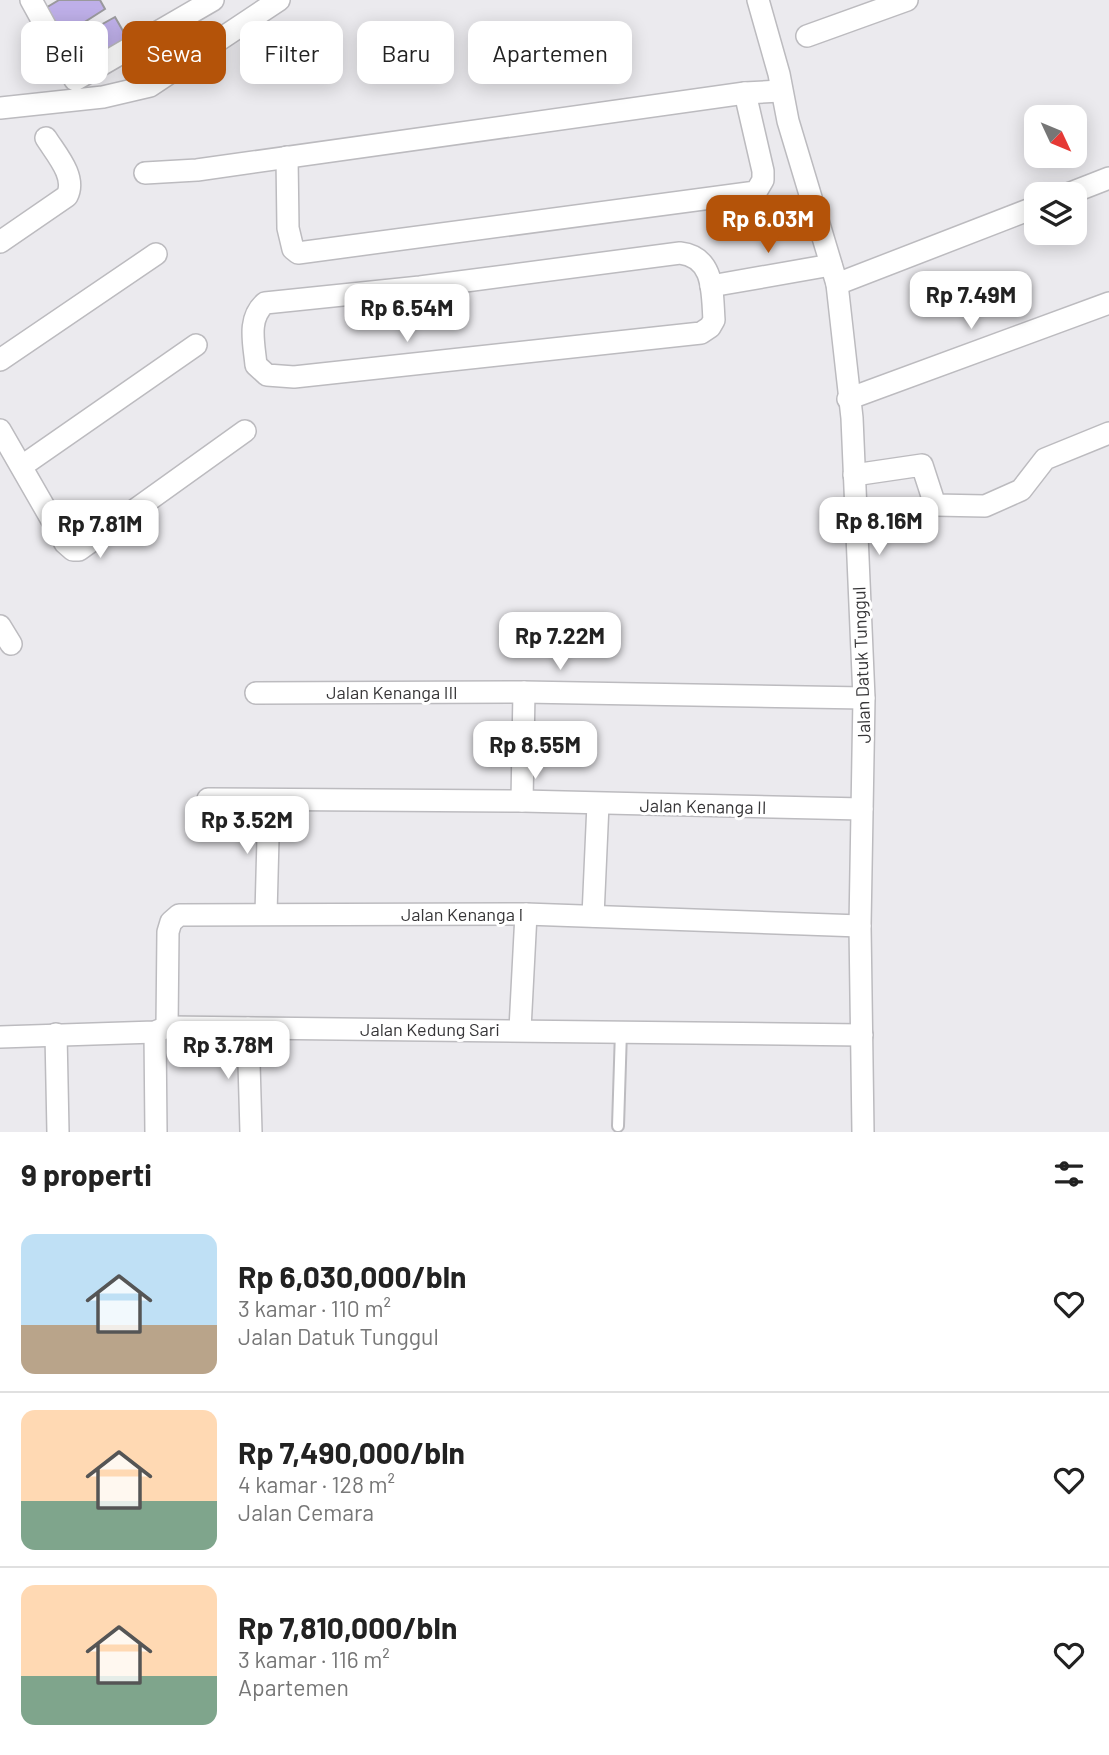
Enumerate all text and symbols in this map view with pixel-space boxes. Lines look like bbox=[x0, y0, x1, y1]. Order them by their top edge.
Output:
chip: Beli bbox=[21, 21, 108, 84]
chip: Sewa bbox=[122, 21, 226, 84]
chip: Filter bbox=[240, 21, 343, 84]
chip: Baru bbox=[357, 21, 454, 84]
chip: Apartemen bbox=[468, 21, 632, 84]
north arrow bbox=[1024, 105, 1087, 168]
map controls bbox=[1024, 105, 1087, 245]
button: layers bbox=[1024, 182, 1087, 245]
pin: Rp 6.03M bbox=[696, 196, 840, 255]
text: Rp 6.03M bbox=[722, 204, 814, 232]
pin: Rp 7.49M bbox=[899, 272, 1043, 331]
text: Rp 7.49M bbox=[926, 280, 1016, 308]
pin: Rp 6.54M bbox=[335, 284, 479, 344]
text: Rp 6.54M bbox=[360, 293, 454, 321]
pin: Rp 8.16M bbox=[807, 498, 951, 557]
pin: Rp 7.81M bbox=[28, 500, 172, 560]
text: Rp 8.16M bbox=[835, 506, 923, 534]
text: Rp 7.81M bbox=[58, 509, 142, 537]
street label: Jalan Datuk Tunggul bbox=[847, 586, 875, 744]
pin: Rp 7.22M bbox=[488, 612, 632, 672]
text: Rp 7.22M bbox=[515, 621, 605, 649]
street label: Jalan Kenanga III bbox=[326, 681, 458, 703]
pin: Rp 8.55M bbox=[463, 722, 607, 781]
text: Rp 8.55M bbox=[489, 730, 581, 758]
street label: Jalan Kenanga II bbox=[639, 794, 767, 818]
pin: Rp 3.52M bbox=[175, 796, 319, 856]
text: Rp 3.52M bbox=[201, 805, 293, 833]
street label: Jalan Kenanga I bbox=[401, 903, 523, 925]
street label: Jalan Kedung Sari bbox=[360, 1018, 500, 1040]
pin: Rp 3.78M bbox=[156, 1021, 300, 1081]
text: Rp 3.78M bbox=[183, 1030, 273, 1058]
icon: filters bbox=[1050, 1155, 1088, 1193]
text: 9 properti bbox=[21, 1156, 152, 1192]
text: Rp 6,030,000/bln bbox=[238, 1258, 467, 1294]
icon: home bbox=[77, 1262, 161, 1346]
icon: heart bbox=[1050, 1285, 1088, 1323]
text: 3 kamar · 110 m² bbox=[238, 1294, 391, 1322]
text: Jalan Datuk Tunggul bbox=[238, 1322, 439, 1350]
text: Rp 7,490,000/bln bbox=[238, 1434, 465, 1470]
icon: home bbox=[77, 1438, 161, 1522]
icon: heart bbox=[1050, 1461, 1088, 1499]
text: 4 kamar · 128 m² bbox=[238, 1470, 395, 1498]
text: Jalan Cemara bbox=[238, 1498, 374, 1526]
text: Rp 7,810,000/bln bbox=[238, 1609, 457, 1645]
icon: home bbox=[77, 1613, 161, 1697]
icon: heart bbox=[1050, 1636, 1088, 1674]
text: 3 kamar · 116 m² bbox=[238, 1645, 390, 1673]
text: Apartemen bbox=[238, 1673, 349, 1701]

